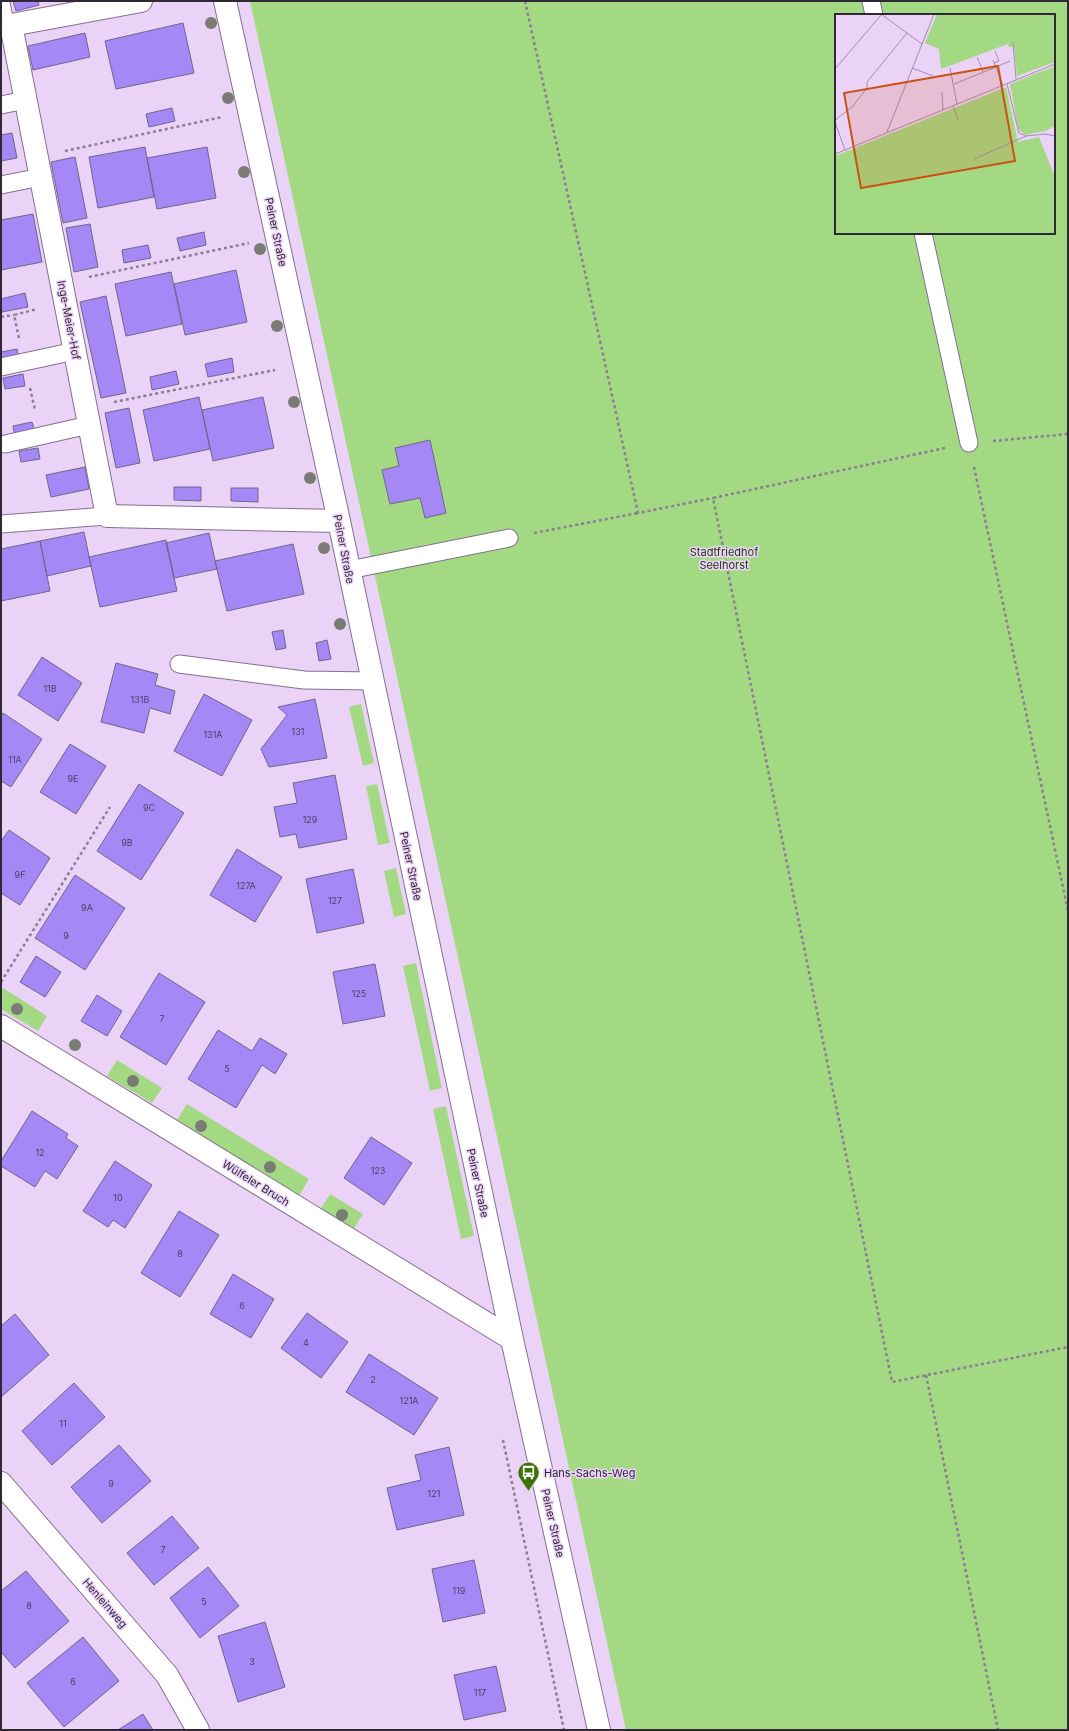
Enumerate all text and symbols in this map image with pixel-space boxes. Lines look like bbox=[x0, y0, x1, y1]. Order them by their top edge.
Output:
inset map bbox=[835, 14, 1055, 234]
street label: Peiner Straße bbox=[262, 196, 290, 268]
street label: Inge-Meier-Hof bbox=[54, 279, 84, 361]
street label: Peiner Straße bbox=[330, 513, 358, 585]
park label: Stadtfriedhof Seelhorst bbox=[690, 545, 758, 572]
house number: 11B bbox=[43, 683, 57, 694]
house number: 131B bbox=[131, 694, 149, 705]
house number: 131 bbox=[292, 726, 304, 737]
house number: 131A bbox=[203, 729, 223, 740]
house number: 11A bbox=[8, 754, 22, 765]
house number: 9E bbox=[68, 773, 79, 784]
house number: 9C bbox=[143, 802, 156, 813]
house number: 129 bbox=[303, 814, 318, 825]
street label: Peiner Straße bbox=[397, 830, 425, 902]
house number: 9B bbox=[121, 837, 133, 848]
house number: 9F bbox=[15, 869, 25, 880]
house number: 127A bbox=[236, 880, 256, 891]
house number: 127 bbox=[328, 895, 342, 906]
house number: 9A bbox=[81, 902, 93, 913]
house number: 9 bbox=[63, 930, 69, 941]
house number: 125 bbox=[352, 988, 366, 999]
house number: 7 bbox=[159, 1013, 165, 1024]
house number: 5 bbox=[224, 1063, 230, 1074]
house number: 12 bbox=[35, 1147, 45, 1158]
street label: Peiner Straße bbox=[464, 1147, 492, 1219]
street label: Wülfeler Bruch bbox=[220, 1157, 292, 1209]
house number: 123 bbox=[371, 1165, 386, 1176]
house number: 10 bbox=[113, 1192, 123, 1203]
house number: 8 bbox=[177, 1248, 183, 1259]
house number: 6 bbox=[239, 1300, 245, 1311]
house number: 4 bbox=[303, 1337, 309, 1348]
house number: 2 bbox=[370, 1374, 376, 1385]
house number: 121A bbox=[399, 1395, 419, 1406]
house number: 11 bbox=[59, 1418, 67, 1429]
bus stop icon: Hans-Sachs-Weg bbox=[516, 1460, 542, 1493]
place label: Hans-Sachs-Weg bbox=[544, 1466, 636, 1480]
house number: 9 bbox=[108, 1478, 114, 1489]
street label: Peiner Straße bbox=[538, 1487, 568, 1559]
house number: 121 bbox=[428, 1488, 440, 1499]
house number: 7 bbox=[160, 1544, 166, 1555]
street label: Henleinweg bbox=[80, 1575, 130, 1631]
house number: 119 bbox=[453, 1585, 466, 1596]
house number: 5 bbox=[201, 1596, 207, 1607]
house number: 8 bbox=[26, 1600, 32, 1611]
house number: 3 bbox=[249, 1656, 255, 1667]
house number: 6 bbox=[70, 1676, 76, 1687]
house number: 117 bbox=[474, 1687, 486, 1698]

